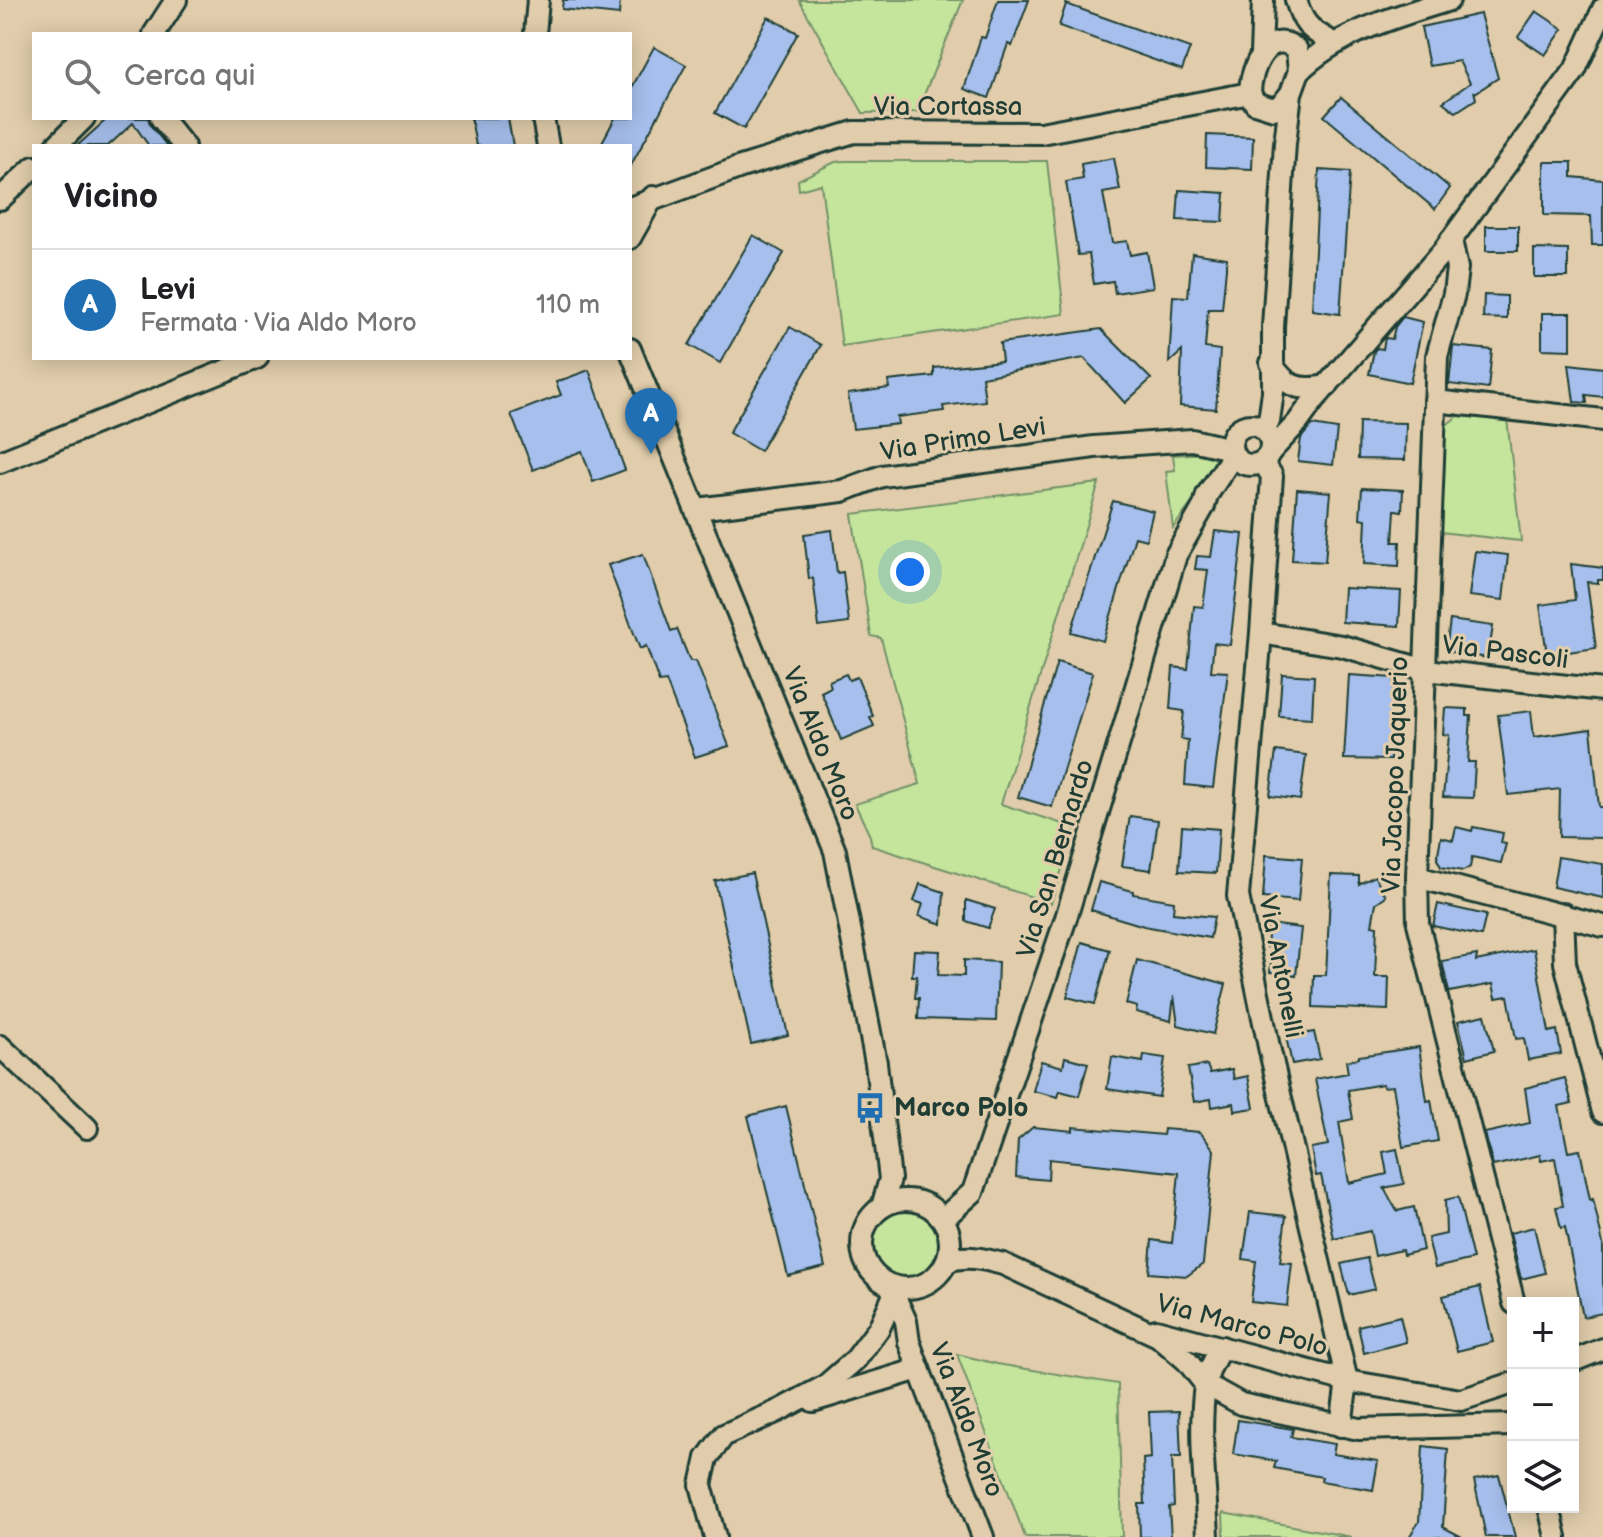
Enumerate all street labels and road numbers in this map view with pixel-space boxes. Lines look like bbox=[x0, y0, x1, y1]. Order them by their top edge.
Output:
street label: Via Cortassa bbox=[873, 92, 1023, 123]
street label: Via Primo Levi bbox=[878, 412, 1048, 468]
street label: Via Pascoli bbox=[1440, 630, 1570, 676]
street label: Via Jacopo Jaquerio bbox=[1376, 656, 1416, 894]
street label: Via Aldo Moro bbox=[775, 663, 865, 825]
street label: Via San Bernardo bbox=[1011, 756, 1101, 962]
street label: Via Antonelli bbox=[1251, 893, 1309, 1041]
street label: Via Marco Polo bbox=[1153, 1288, 1331, 1364]
street label: Via Aldo Moro bbox=[922, 1338, 1010, 1502]

